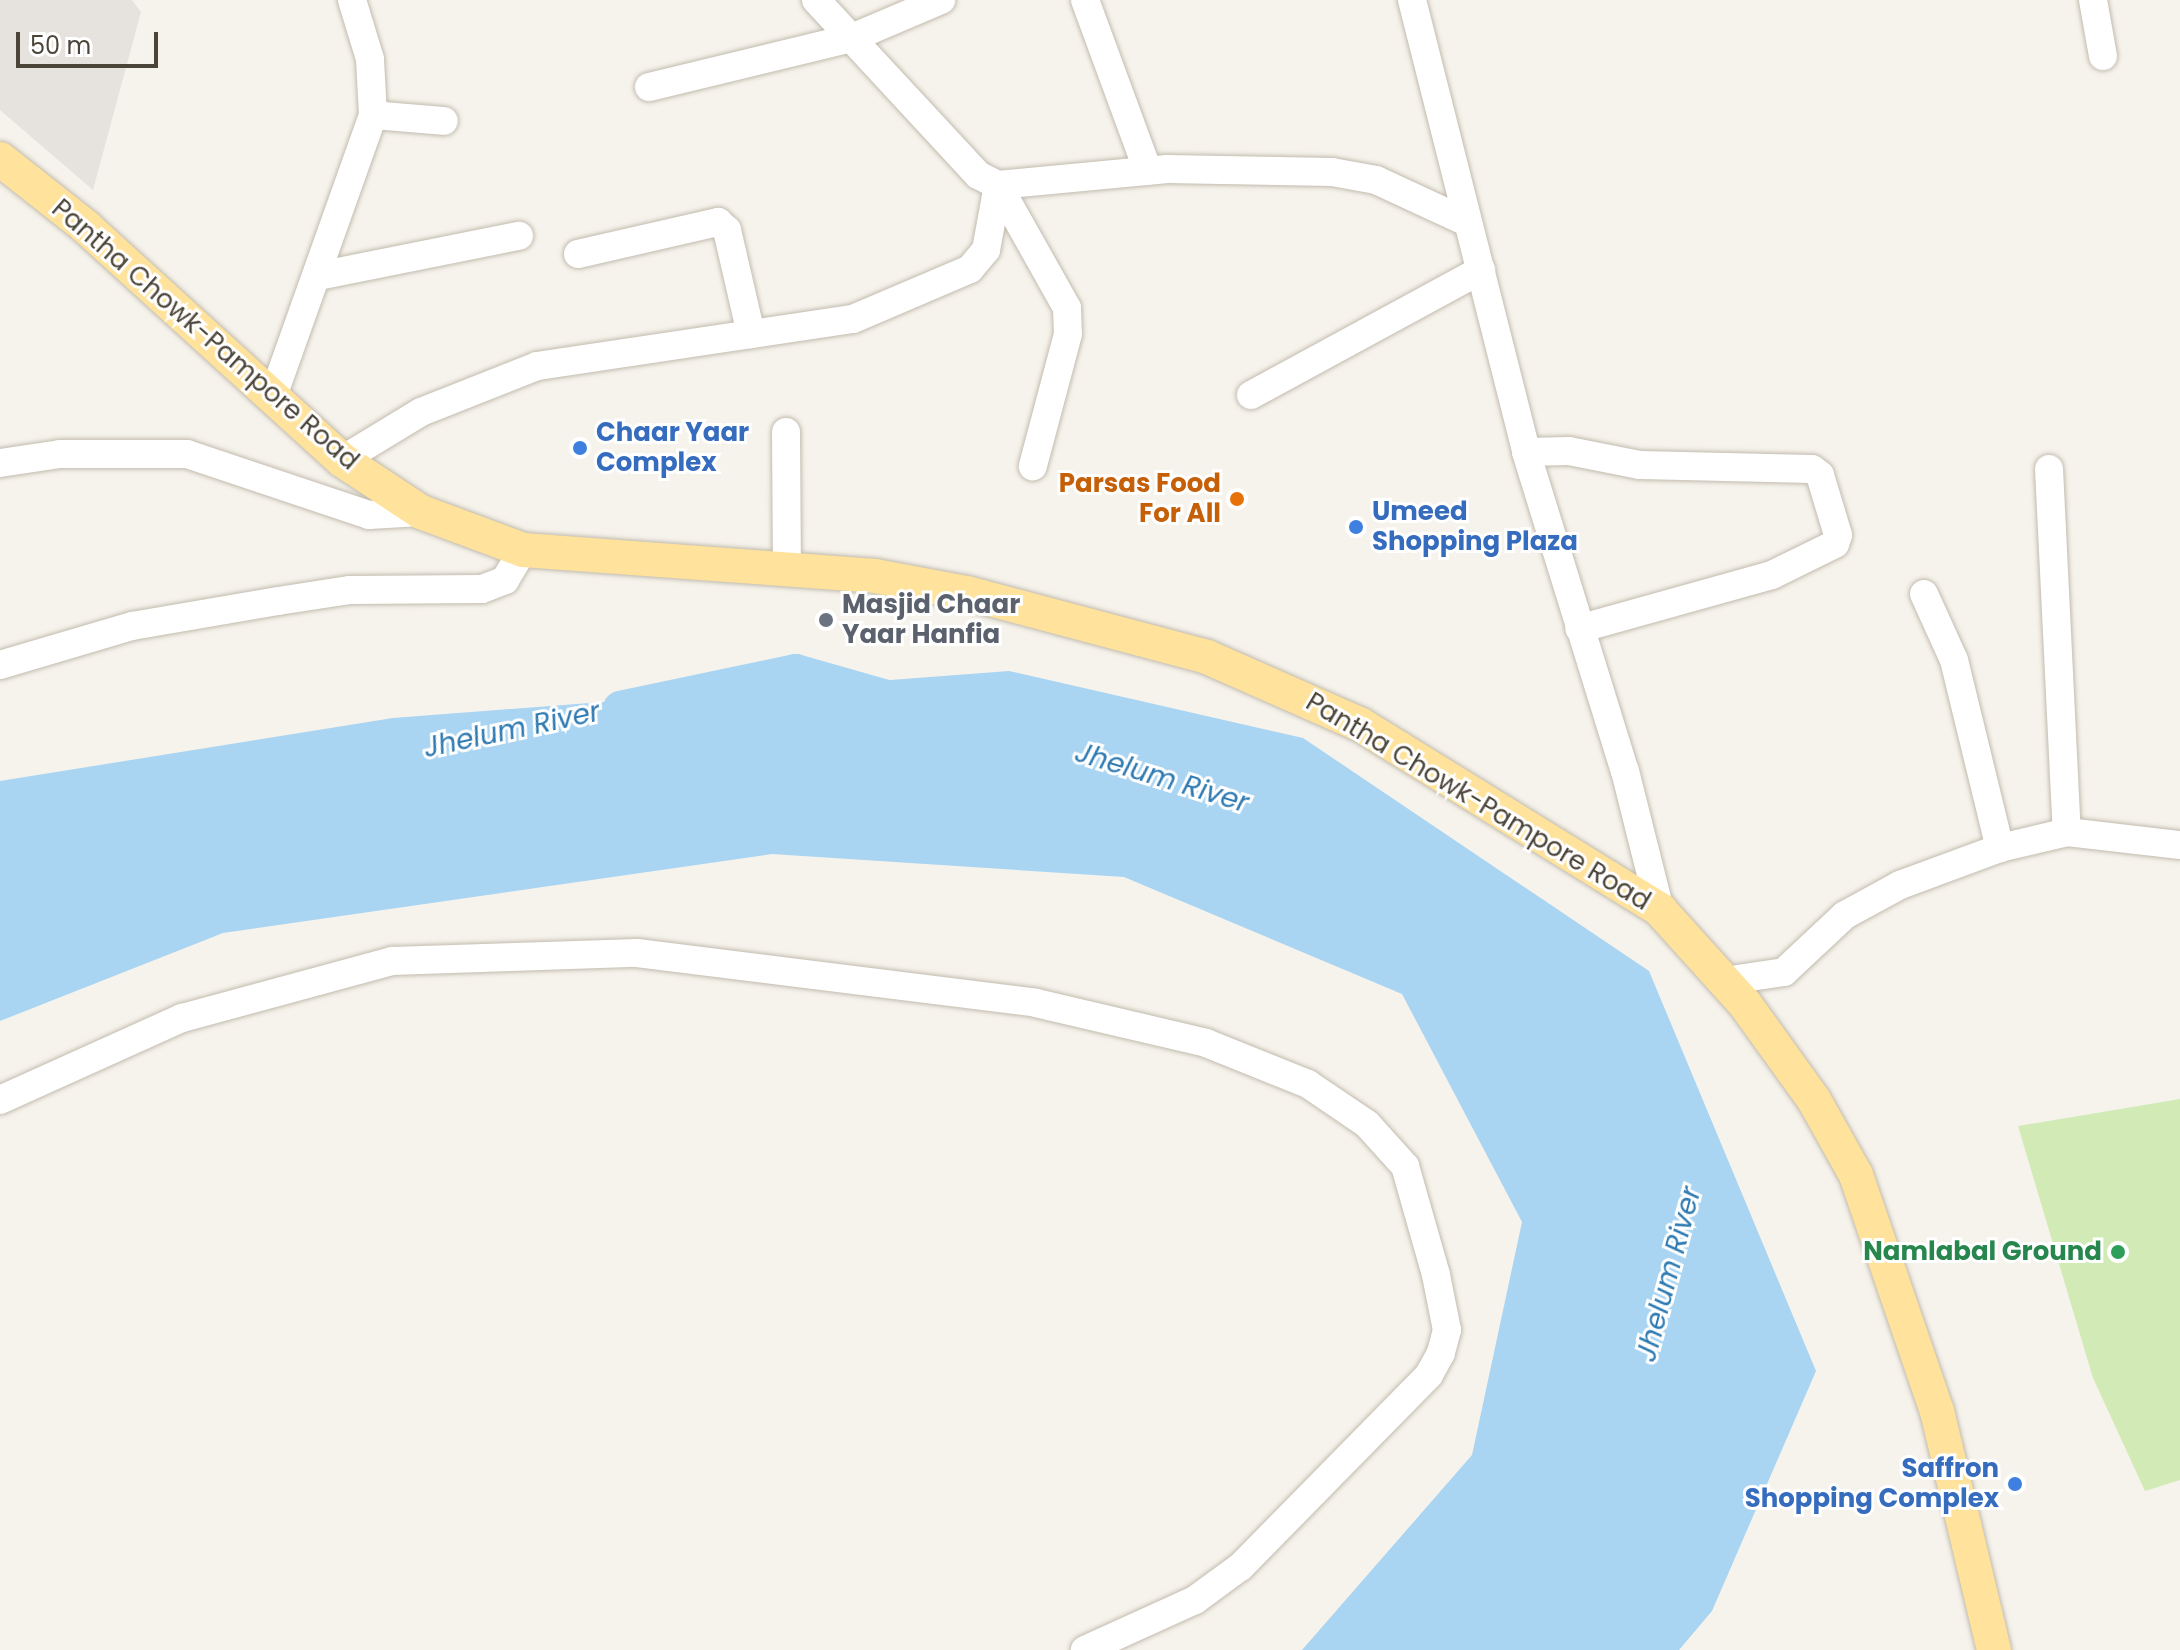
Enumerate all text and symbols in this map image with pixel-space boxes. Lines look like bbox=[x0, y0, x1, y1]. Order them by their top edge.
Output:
scale bar bbox=[20, 16, 162, 66]
text: 50 m bbox=[30, 29, 91, 62]
street label: Pantha Chowk-Pampore Road bbox=[45, 193, 365, 477]
place label: Chaar Yaar Complex bbox=[596, 417, 749, 478]
marker: Chaar Yaar Complex bbox=[571, 439, 589, 457]
place label: Parsas Food For All bbox=[1059, 468, 1221, 530]
marker: Parsas Food For All bbox=[1228, 490, 1246, 508]
place label: Umeed Shopping Plaza bbox=[1372, 496, 1578, 558]
marker: Umeed Shopping Plaza bbox=[1347, 518, 1365, 536]
place label: Masjid Chaar Yaar Hanfia bbox=[842, 589, 1020, 650]
marker: Masjid Chaar Yaar Hanfia bbox=[817, 611, 835, 629]
street label: Pantha Chowk-Pampore Road bbox=[1300, 687, 1656, 917]
water label: Jhelum River bbox=[421, 695, 603, 765]
water label: Jhelum River bbox=[1071, 736, 1253, 820]
water label: Jhelum River bbox=[1630, 1183, 1708, 1365]
place label: Namlabal Ground bbox=[1863, 1236, 2102, 1268]
marker: Namlabal Ground bbox=[2109, 1243, 2127, 1261]
place label: Saffron Shopping Complex bbox=[1745, 1453, 1999, 1514]
marker: Saffron Shopping Complex bbox=[2006, 1475, 2024, 1493]

